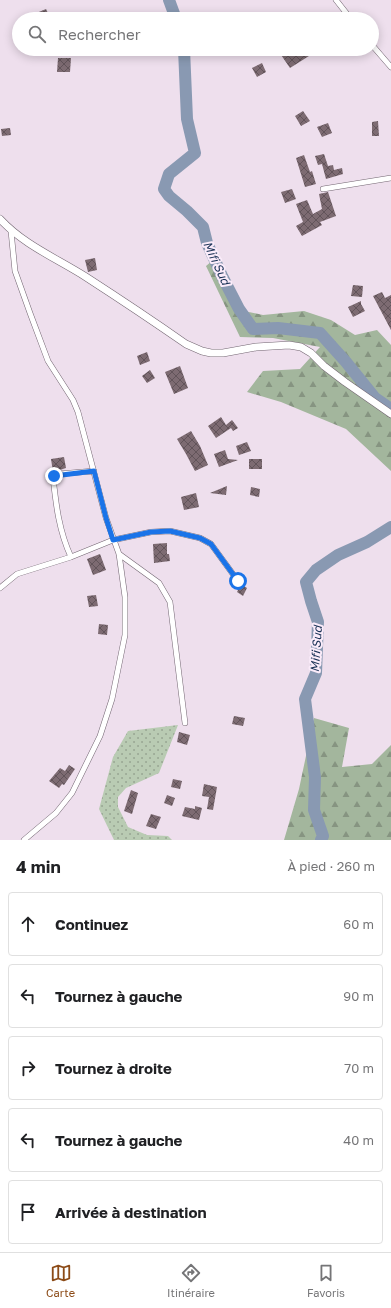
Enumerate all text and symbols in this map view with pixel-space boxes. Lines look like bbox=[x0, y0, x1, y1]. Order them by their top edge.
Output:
search box bbox=[12, 12, 379, 56]
icon: search bbox=[26, 23, 48, 45]
text: Rechercher bbox=[58, 25, 141, 43]
water label: Mifi Sud bbox=[200, 239, 234, 289]
route end bbox=[45, 467, 63, 485]
route start bbox=[229, 572, 247, 590]
water label: Mifi Sud bbox=[307, 624, 325, 673]
text: 4 min bbox=[16, 856, 61, 877]
text: À pied · 260 m bbox=[287, 858, 375, 874]
icon: ahead bbox=[17, 913, 39, 935]
text: Continuez bbox=[55, 915, 128, 933]
text: 60 m bbox=[343, 916, 374, 932]
icon: left bbox=[17, 985, 39, 1007]
text: Tournez à gauche bbox=[55, 987, 182, 1005]
text: 90 m bbox=[343, 988, 374, 1004]
icon: right bbox=[17, 1057, 39, 1079]
text: Tournez à droite bbox=[55, 1059, 172, 1077]
text: 70 m bbox=[344, 1060, 374, 1076]
icon: left bbox=[17, 1129, 39, 1151]
text: Tournez à gauche bbox=[55, 1131, 182, 1149]
text: 40 m bbox=[343, 1132, 374, 1148]
icon: arrive bbox=[17, 1201, 39, 1223]
text: Arrivée à destination bbox=[55, 1203, 207, 1221]
tab: Carte bbox=[46, 1262, 75, 1299]
tab: Itinéraire bbox=[167, 1262, 215, 1299]
tab: Favoris bbox=[307, 1262, 345, 1299]

